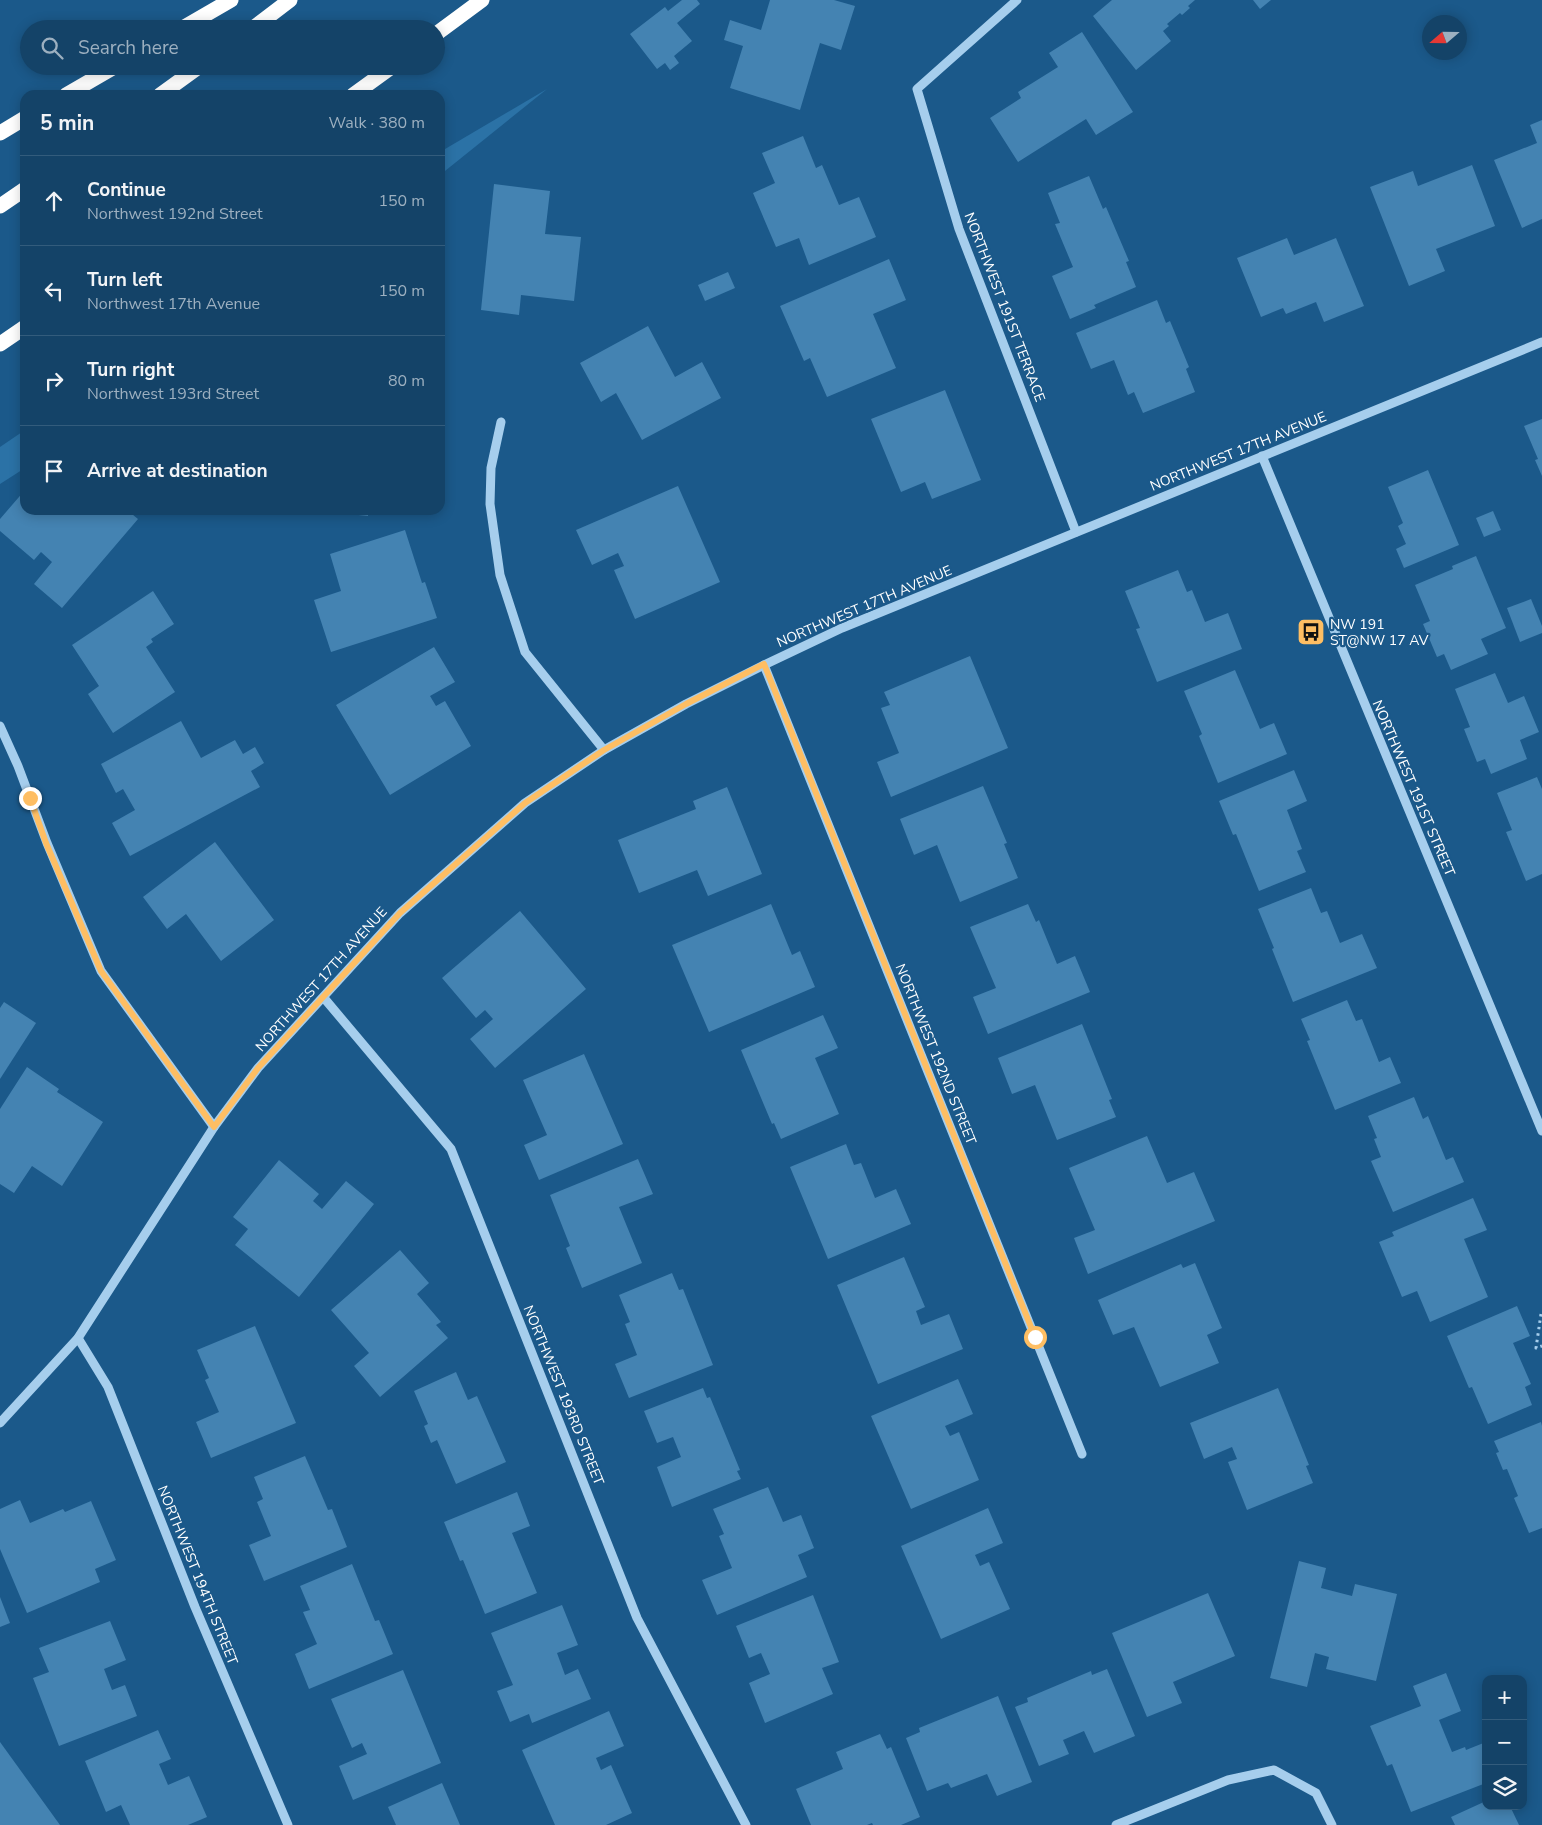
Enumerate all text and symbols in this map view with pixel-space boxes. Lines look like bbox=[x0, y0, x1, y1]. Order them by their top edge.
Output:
north arrow bbox=[1422, 15, 1467, 60]
search box bbox=[20, 20, 445, 75]
icon: search bbox=[38, 34, 66, 62]
text: Search here bbox=[78, 35, 179, 61]
text: 5 min bbox=[40, 109, 94, 137]
text: Walk · 380 m bbox=[329, 112, 425, 134]
text: Continue bbox=[87, 177, 166, 203]
icon: ahead bbox=[40, 187, 68, 215]
text: 150 m bbox=[378, 190, 425, 212]
text: Northwest 192nd Street bbox=[87, 203, 263, 225]
street label: NORTHWEST 191ST TERRACE bbox=[960, 210, 1050, 405]
text: Turn left bbox=[87, 267, 162, 293]
icon: left bbox=[40, 277, 68, 305]
text: 150 m bbox=[378, 280, 425, 302]
text: Northwest 17th Avenue bbox=[87, 293, 260, 315]
text: Turn right bbox=[87, 357, 174, 383]
icon: right bbox=[40, 367, 68, 395]
text: 80 m bbox=[388, 370, 425, 392]
text: Northwest 193rd Street bbox=[87, 383, 259, 405]
street label: NORTHWEST 17TH AVENUE bbox=[1147, 407, 1329, 496]
icon: arrive bbox=[40, 457, 68, 485]
text: Arrive at destination bbox=[87, 458, 268, 484]
street label: NORTHWEST 17TH AVENUE bbox=[774, 561, 955, 652]
place label: NW 191 ST@NW 17 AV bbox=[1330, 615, 1429, 650]
bus stop icon: NW 191 ST@NW 17 AV bbox=[1296, 617, 1326, 647]
street label: NORTHWEST 191ST STREET bbox=[1368, 697, 1460, 880]
route end bbox=[19, 787, 42, 810]
street label: NORTHWEST 17TH AVENUE bbox=[251, 903, 392, 1056]
street label: NORTHWEST 192ND STREET bbox=[890, 961, 981, 1148]
street label: NORTHWEST 193RD STREET bbox=[519, 1302, 609, 1488]
route start bbox=[1024, 1326, 1047, 1349]
street label: NORTHWEST 194TH STREET bbox=[153, 1483, 242, 1668]
map controls bbox=[1482, 1675, 1527, 1810]
button: + bbox=[1482, 1675, 1527, 1720]
button: − bbox=[1482, 1720, 1527, 1765]
button: layers bbox=[1482, 1765, 1527, 1810]

